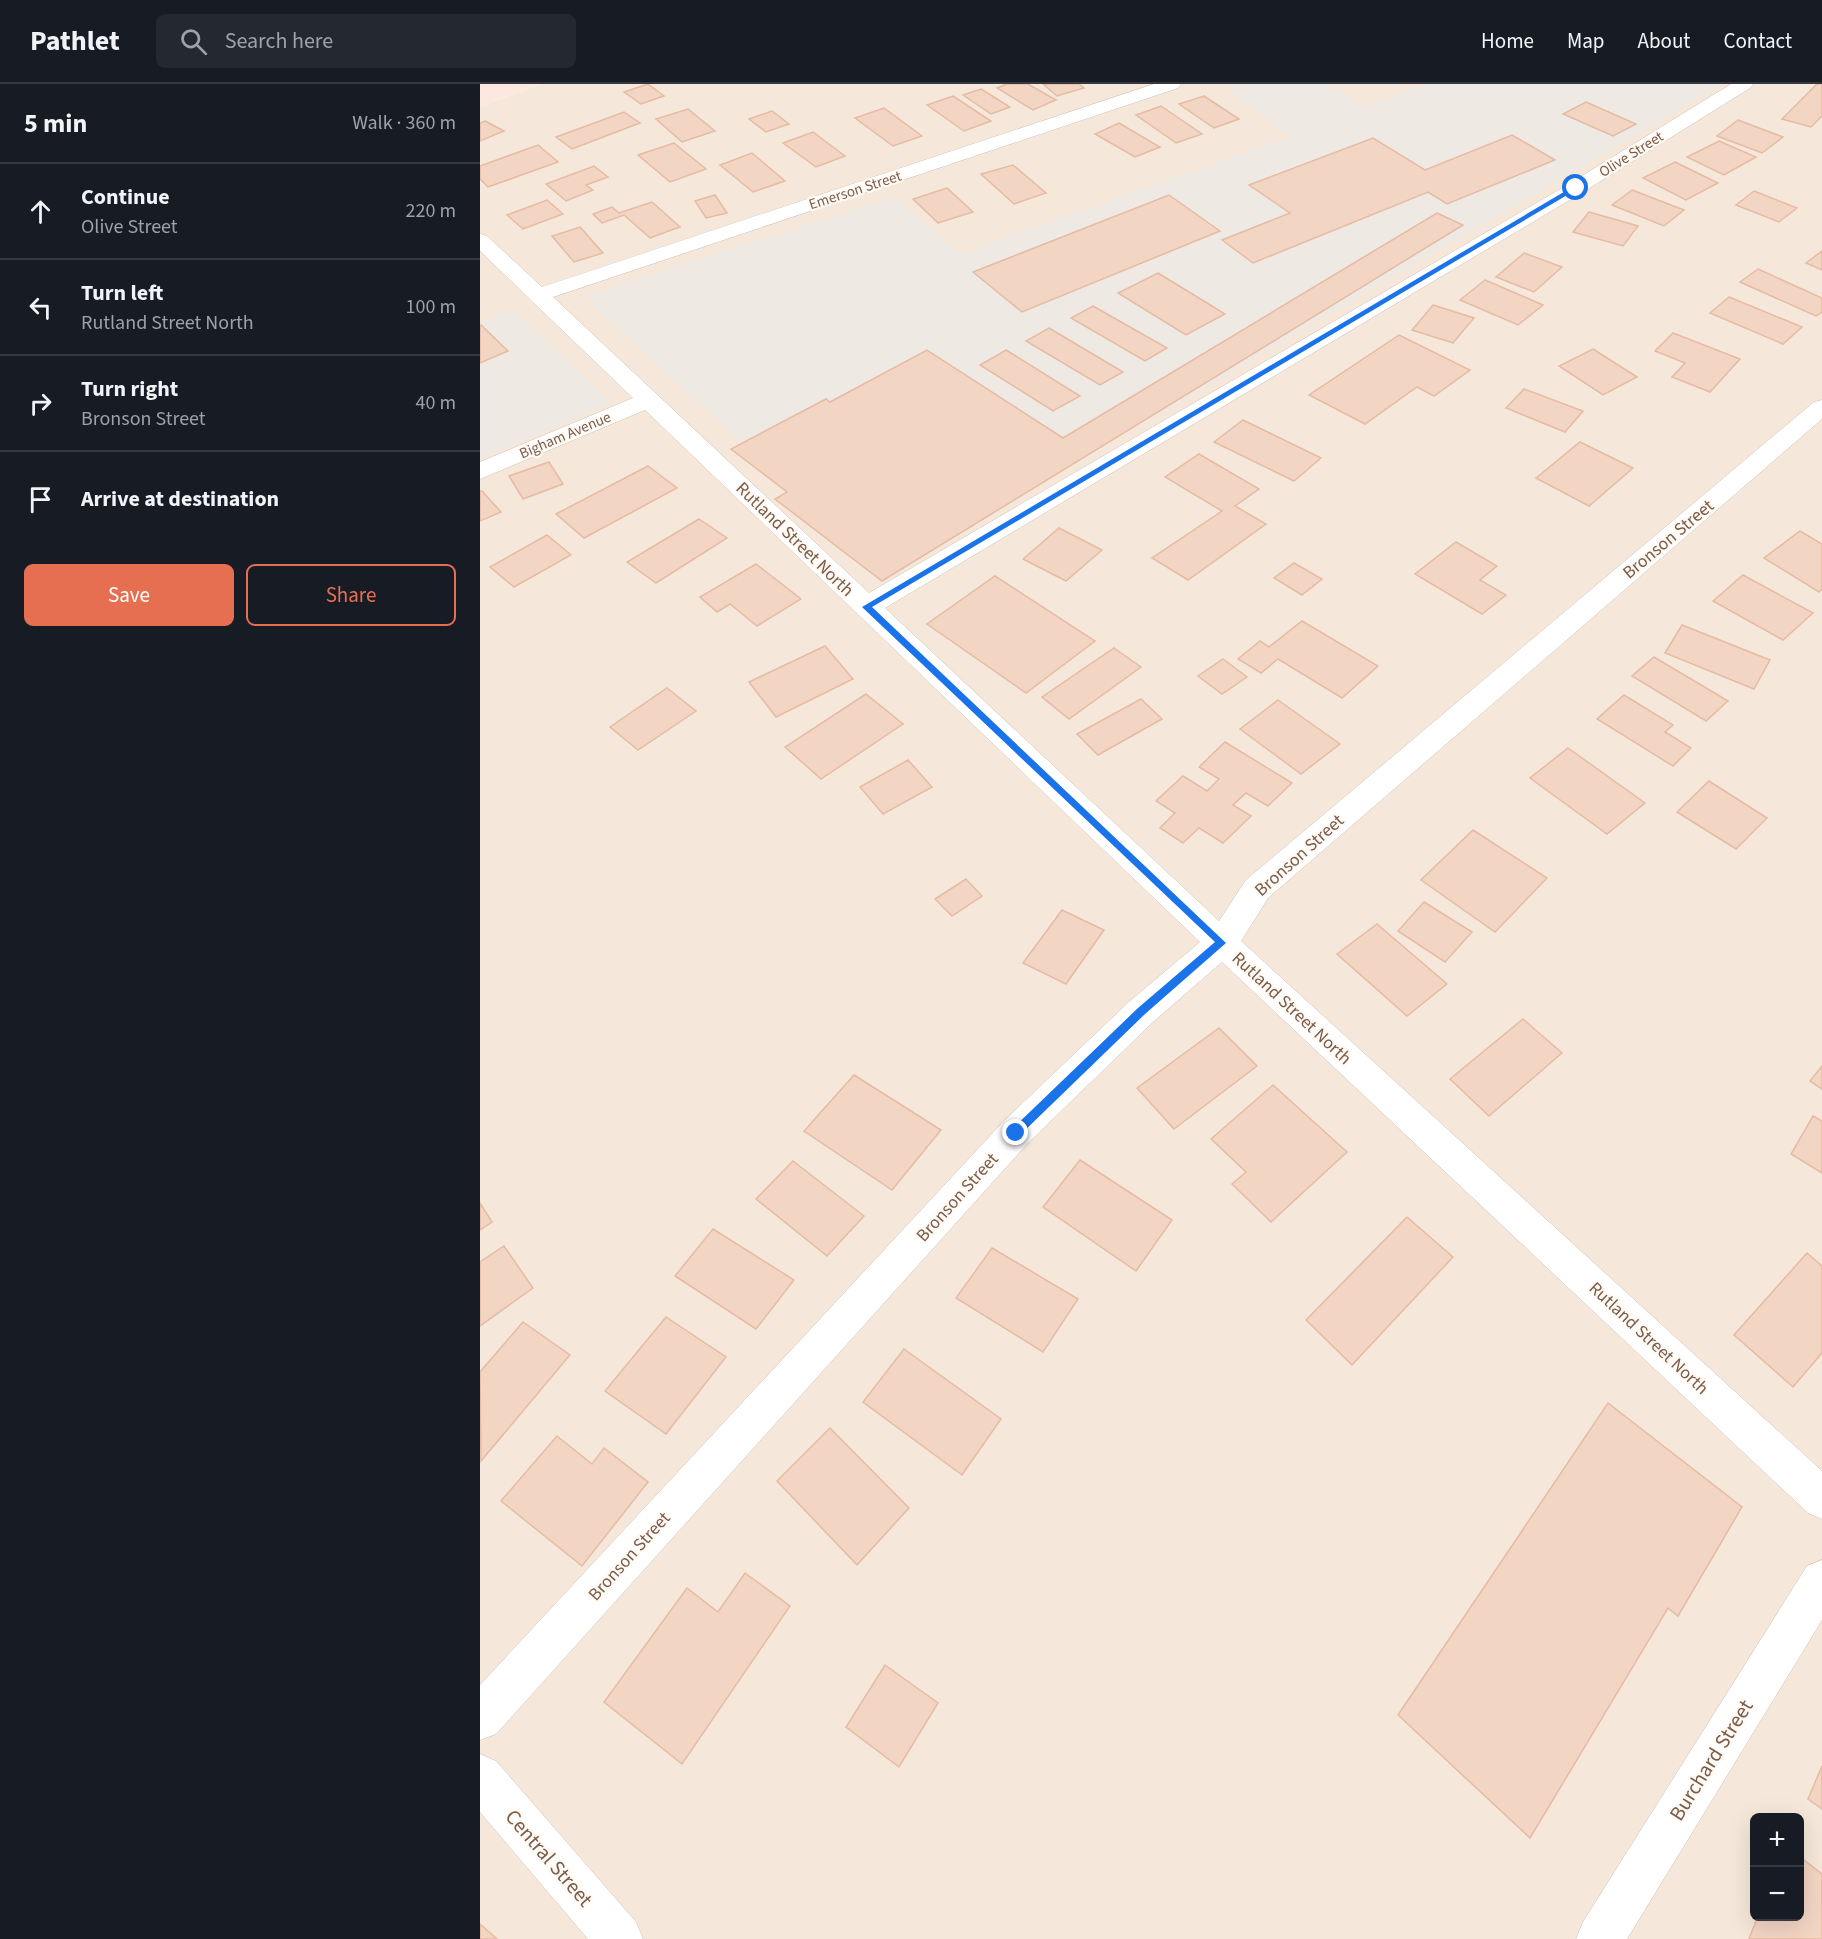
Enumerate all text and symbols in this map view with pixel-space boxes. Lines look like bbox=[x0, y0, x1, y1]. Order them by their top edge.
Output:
search box bbox=[156, 14, 576, 68]
text: Pathlet bbox=[30, 21, 120, 61]
icon: search bbox=[177, 25, 210, 58]
text: Search here bbox=[225, 25, 333, 57]
text: Home bbox=[1481, 26, 1534, 56]
text: Map bbox=[1567, 26, 1605, 56]
text: About bbox=[1638, 26, 1690, 56]
text: Contact bbox=[1723, 26, 1792, 56]
text: 5 min bbox=[24, 105, 87, 142]
text: Walk · 360 m bbox=[352, 109, 456, 137]
street label: Olive Street bbox=[1595, 126, 1668, 183]
street label: Emerson Street bbox=[806, 166, 904, 215]
route start bbox=[1562, 174, 1588, 200]
text: Continue bbox=[81, 181, 170, 213]
icon: ahead bbox=[24, 195, 57, 228]
text: 220 m bbox=[406, 197, 456, 225]
text: Olive Street bbox=[81, 213, 178, 241]
text: Turn left bbox=[81, 277, 163, 309]
icon: left bbox=[24, 291, 57, 324]
text: 100 m bbox=[406, 293, 456, 321]
text: Rutland Street North bbox=[81, 309, 254, 337]
text: Turn right bbox=[81, 373, 178, 405]
icon: right bbox=[24, 387, 57, 420]
text: 40 m bbox=[416, 389, 456, 417]
text: Bronson Street bbox=[81, 405, 206, 433]
street label: Bigham Avenue bbox=[516, 407, 614, 464]
street label: Rutland Street North bbox=[730, 476, 859, 602]
icon: arrive bbox=[24, 483, 57, 516]
text: Arrive at destination bbox=[81, 483, 279, 515]
street label: Bronson Street bbox=[1617, 494, 1719, 585]
button: Save bbox=[24, 564, 234, 626]
button: Share bbox=[246, 564, 456, 626]
street label: Bronson Street bbox=[1249, 809, 1349, 902]
street label: Rutland Street North bbox=[1226, 946, 1357, 1071]
route end bbox=[1002, 1119, 1028, 1145]
street label: Bronson Street bbox=[911, 1147, 1004, 1247]
street label: Rutland Street North bbox=[1583, 1276, 1714, 1401]
street label: Bronson Street bbox=[583, 1506, 676, 1606]
street label: Burchard Street bbox=[1662, 1694, 1760, 1826]
street label: Central Street bbox=[498, 1803, 600, 1913]
map controls bbox=[1750, 1813, 1804, 1921]
button: + bbox=[1750, 1813, 1804, 1867]
button: − bbox=[1750, 1867, 1804, 1921]

